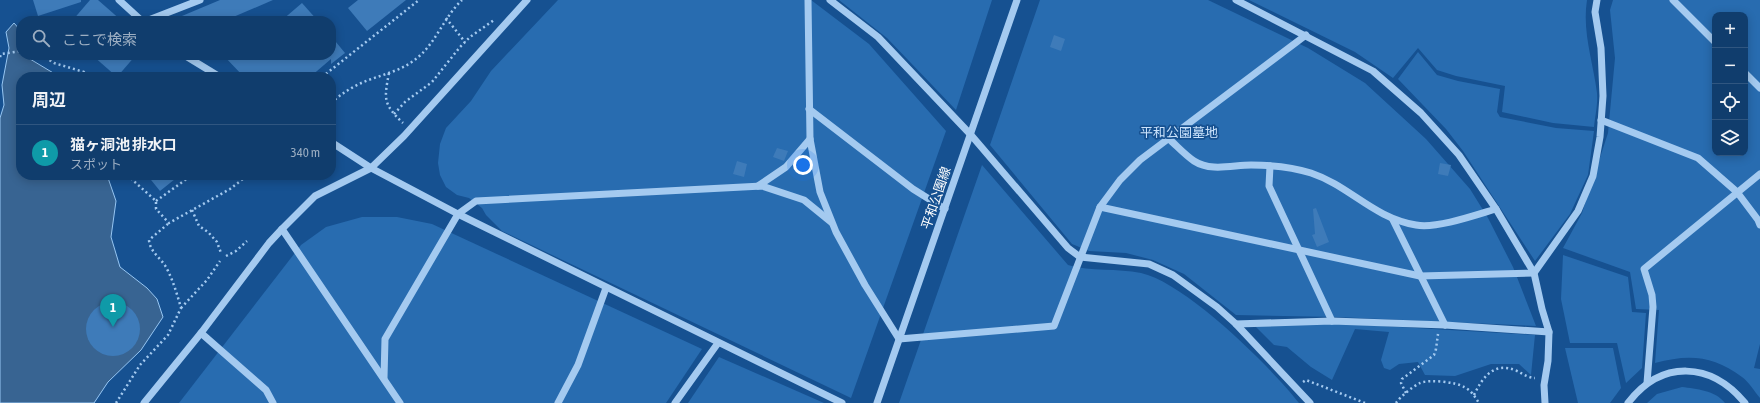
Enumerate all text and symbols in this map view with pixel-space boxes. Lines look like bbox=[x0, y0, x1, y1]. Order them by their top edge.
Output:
map controls bbox=[1712, 12, 1748, 156]
button: + bbox=[1712, 12, 1748, 48]
search box bbox=[16, 16, 336, 60]
icon: search bbox=[30, 27, 52, 49]
text: ここで検索 bbox=[62, 31, 137, 48]
button: − bbox=[1712, 48, 1748, 84]
button: locate bbox=[1712, 84, 1748, 120]
text: 周辺 bbox=[32, 90, 66, 110]
button: layers bbox=[1712, 120, 1748, 156]
park label: 平和公園墓地 bbox=[1140, 125, 1218, 140]
text: 猫ヶ洞池 排水口 bbox=[70, 136, 177, 153]
text: 1 bbox=[42, 145, 48, 160]
text: 340 m bbox=[291, 145, 320, 160]
your location bbox=[793, 155, 813, 175]
text: スポット bbox=[70, 157, 122, 172]
street label: 平和公園線 bbox=[918, 165, 954, 231]
pin: 1 bbox=[100, 294, 126, 327]

